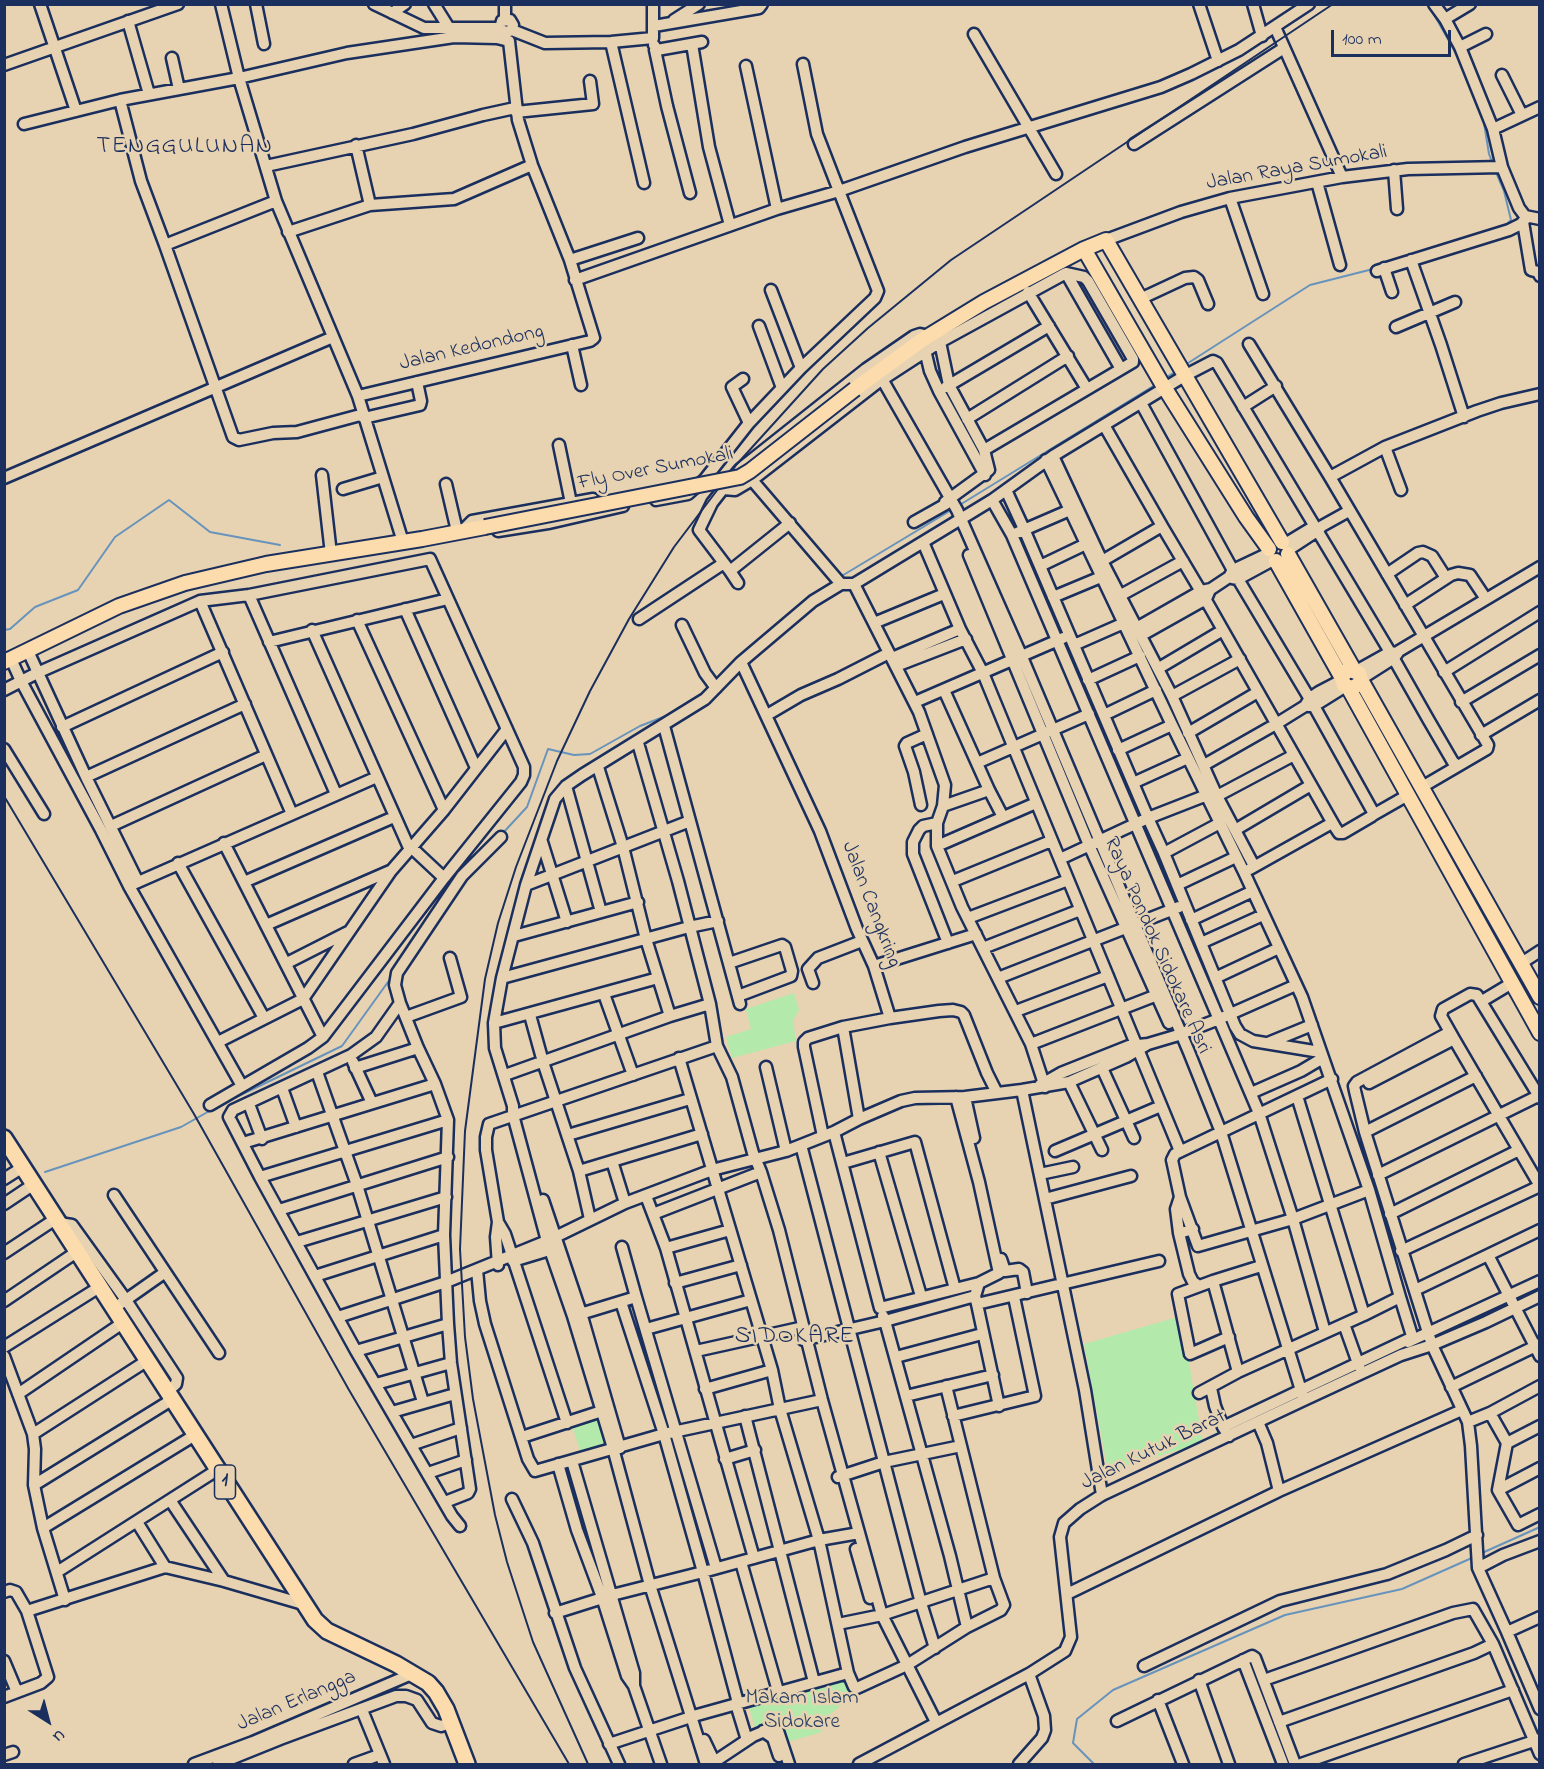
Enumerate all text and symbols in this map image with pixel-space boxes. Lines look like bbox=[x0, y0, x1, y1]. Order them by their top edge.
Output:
scale bar bbox=[1334, 18, 1454, 56]
text: 100 m bbox=[1342, 27, 1382, 53]
district label: TENGGULUNAN bbox=[97, 134, 273, 162]
street label: Jalan Raya Sumokali bbox=[1205, 141, 1389, 197]
street label: Jalan Kedondong bbox=[397, 320, 547, 378]
street label: Fly Over Sumokali bbox=[576, 443, 736, 497]
street label: Raya Pondok Sidokare Asri bbox=[1097, 834, 1215, 1058]
street label: Jalan Cangkring bbox=[834, 838, 906, 972]
district label: SIDOKARE bbox=[735, 1324, 855, 1352]
street label: Jalan Kutuk Barat bbox=[1077, 1405, 1231, 1497]
road number: 1 bbox=[214, 1465, 236, 1499]
street label: Jalan Erlangga bbox=[234, 1666, 360, 1738]
park label: Makam Islam Sidokare bbox=[746, 1687, 858, 1737]
north arrow bbox=[18, 1691, 78, 1751]
text: U bbox=[47, 1723, 70, 1748]

